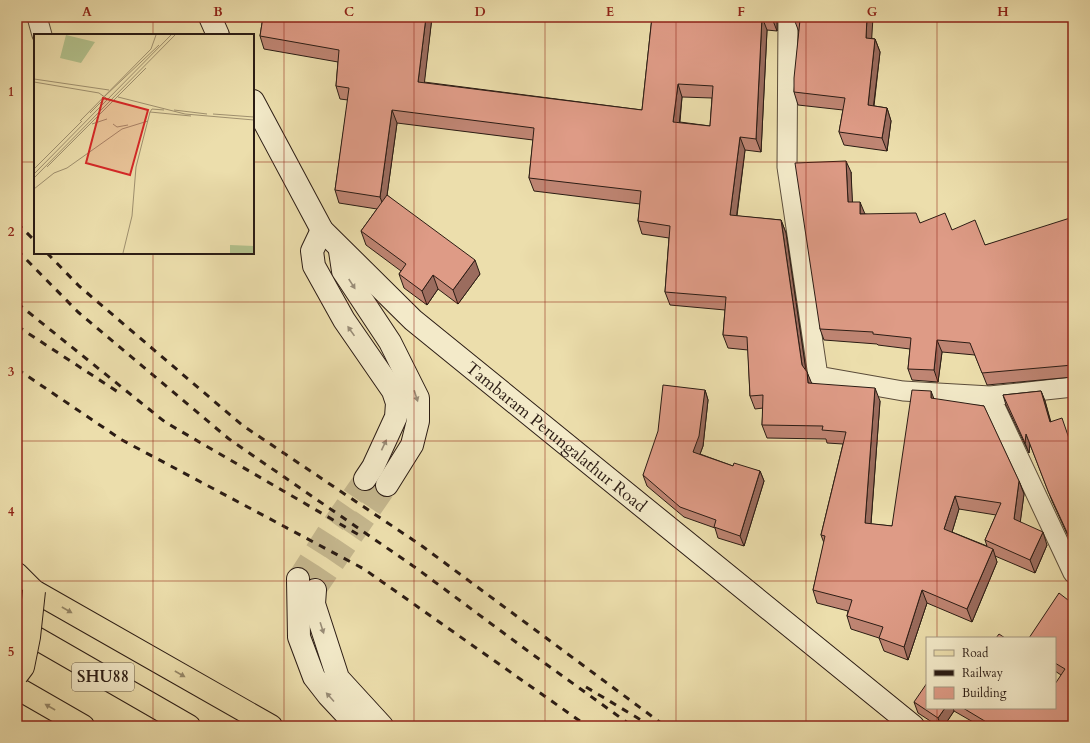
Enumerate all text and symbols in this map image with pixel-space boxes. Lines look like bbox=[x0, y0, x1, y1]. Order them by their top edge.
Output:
text: A bbox=[82, 3, 92, 21]
text: B bbox=[213, 3, 223, 21]
text: C bbox=[344, 3, 354, 21]
text: D bbox=[474, 3, 486, 21]
text: E bbox=[606, 3, 614, 21]
text: F bbox=[737, 3, 745, 21]
text: G bbox=[867, 3, 878, 21]
text: H bbox=[997, 3, 1009, 21]
inset map bbox=[34, 34, 254, 254]
text: 1 bbox=[8, 83, 14, 101]
text: 2 bbox=[8, 223, 15, 241]
one-way arrow bbox=[348, 278, 356, 289]
one-way arrow bbox=[347, 326, 355, 336]
street label: Tambaram Perungalathur Road bbox=[461, 356, 652, 517]
text: 3 bbox=[8, 363, 15, 381]
one-way arrow bbox=[413, 391, 419, 403]
one-way arrow bbox=[381, 439, 387, 450]
text: 4 bbox=[8, 503, 15, 521]
one-way arrow bbox=[62, 607, 73, 614]
one-way arrow bbox=[319, 622, 325, 634]
legend bbox=[926, 637, 1056, 709]
text: 5 bbox=[8, 643, 14, 661]
text: Road bbox=[962, 645, 989, 661]
road number: SHU88 bbox=[72, 663, 134, 691]
text: Railway bbox=[962, 665, 1004, 681]
one-way arrow bbox=[174, 671, 186, 678]
text: Building bbox=[962, 685, 1007, 701]
one-way arrow bbox=[326, 692, 335, 703]
one-way arrow bbox=[44, 704, 56, 710]

